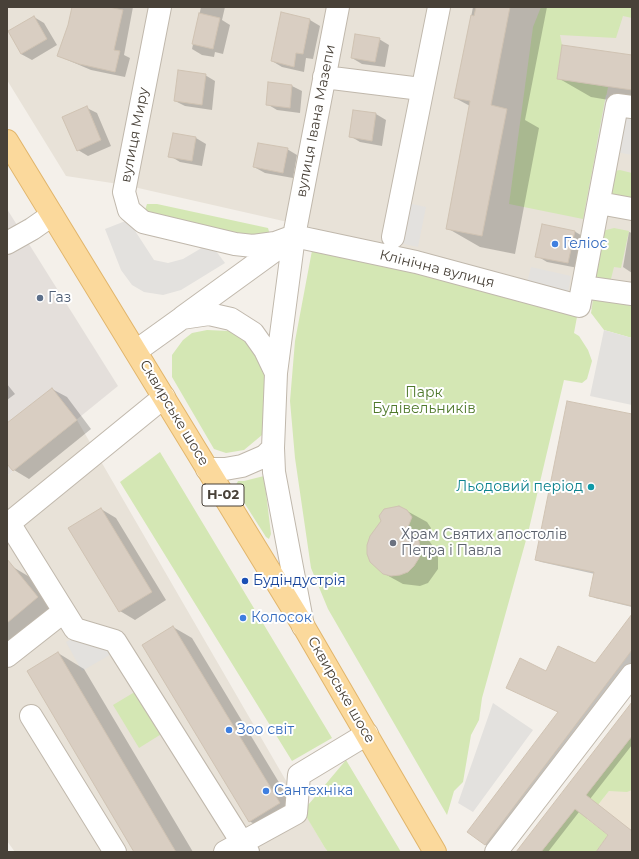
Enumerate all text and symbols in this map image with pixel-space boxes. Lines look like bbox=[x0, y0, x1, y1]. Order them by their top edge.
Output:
street label: вулиця Івана Мазепи bbox=[293, 43, 339, 199]
street label: вулиця Миру bbox=[118, 86, 152, 184]
place label: Геліос bbox=[563, 236, 607, 252]
marker: Геліос bbox=[550, 239, 560, 249]
street label: Клінічна вулиця bbox=[378, 247, 496, 291]
place label: Газ bbox=[48, 290, 71, 306]
marker: Газ bbox=[35, 293, 45, 303]
street label: Сквирське шосе bbox=[136, 357, 212, 469]
park label: Парк Будівельників bbox=[372, 385, 476, 418]
place label: Льодовий період bbox=[456, 479, 583, 495]
marker: Льодовий період bbox=[586, 482, 596, 492]
road number: Н-02 bbox=[202, 484, 244, 506]
place label: Храм Святих апостолів Петра і Павла bbox=[401, 527, 567, 560]
marker: Храм Святих апостолів Петра і Павла bbox=[388, 538, 398, 548]
place label: Будіндустрія bbox=[253, 573, 346, 589]
marker: Будіндустрія bbox=[240, 576, 250, 586]
place label: Колосок bbox=[251, 610, 312, 626]
marker: Колосок bbox=[238, 613, 248, 623]
street label: Сквирське шосе bbox=[304, 634, 378, 746]
place label: Зоо світ bbox=[237, 722, 294, 738]
marker: Зоо світ bbox=[224, 725, 234, 735]
place label: Сантехніка bbox=[274, 783, 353, 799]
marker: Сантехніка bbox=[261, 786, 271, 796]

